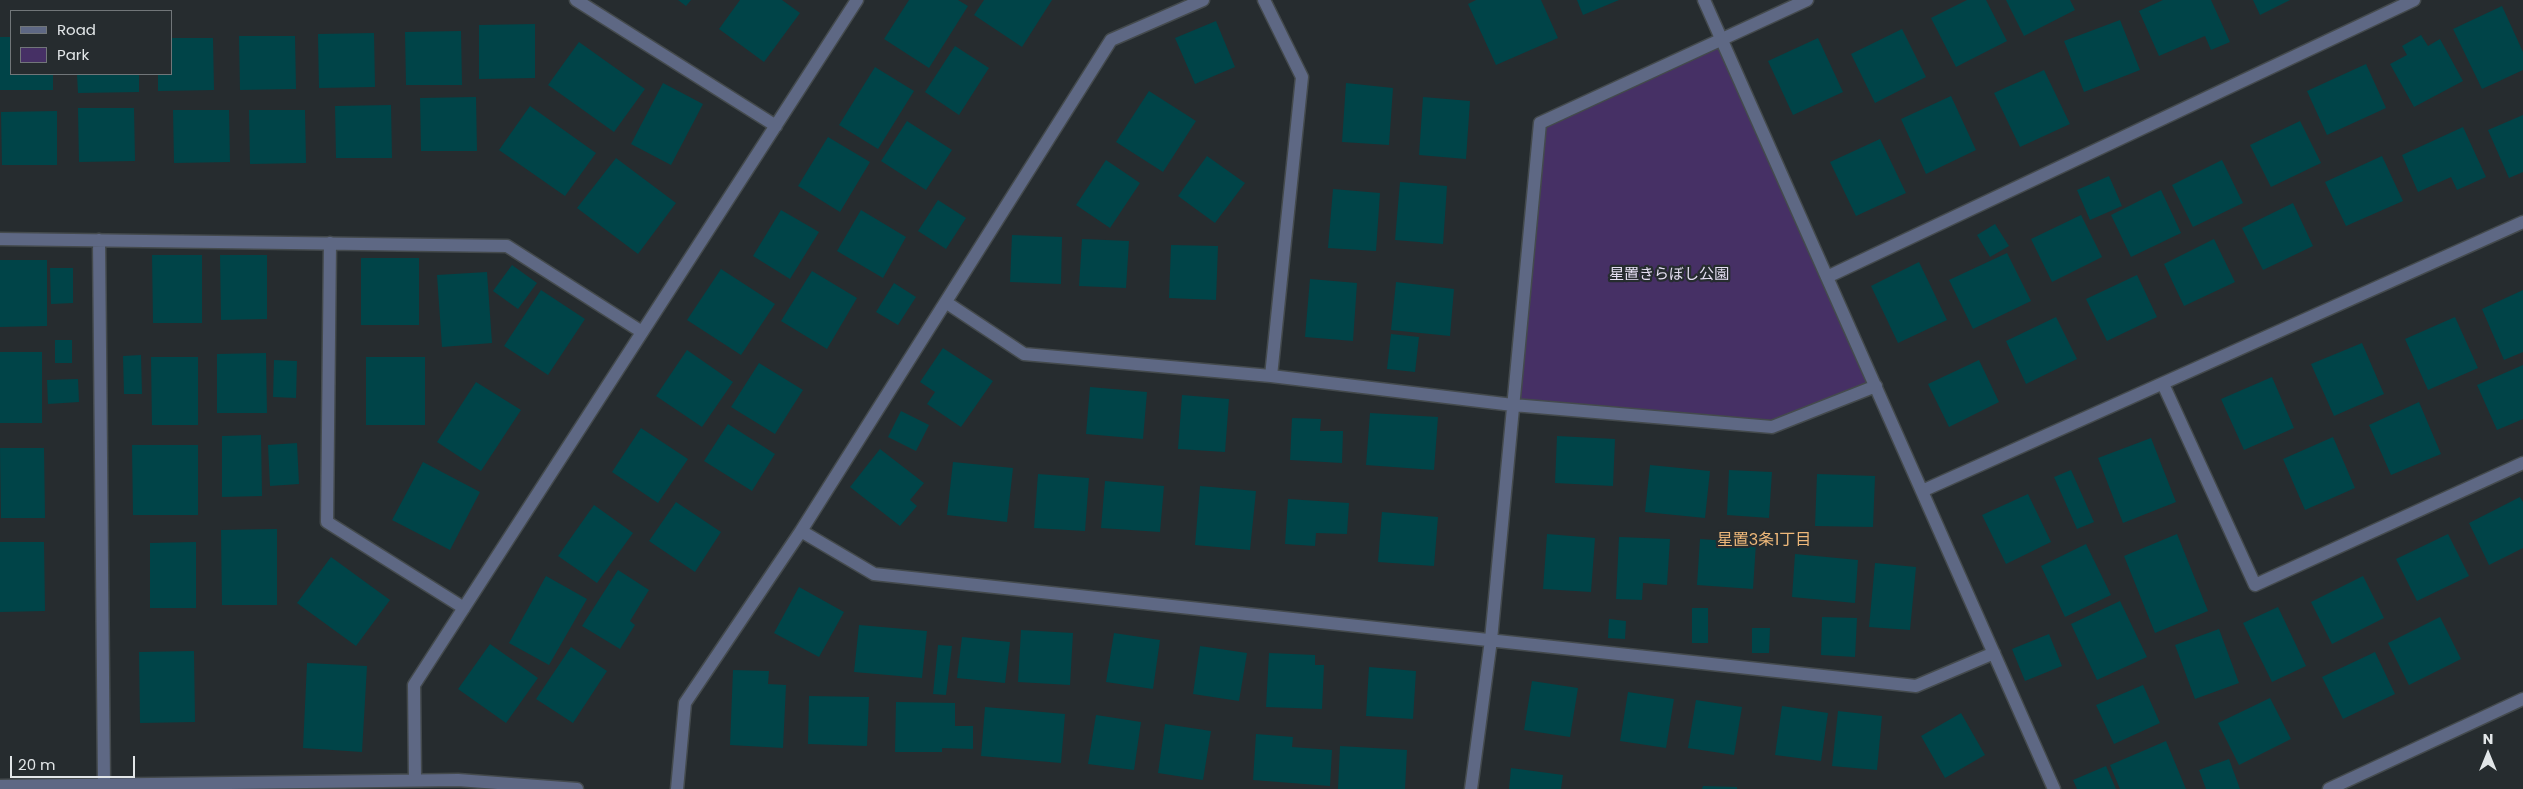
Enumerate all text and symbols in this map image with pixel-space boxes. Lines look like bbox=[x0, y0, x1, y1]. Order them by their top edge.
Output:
legend bbox=[10, 10, 172, 75]
text: Road bbox=[57, 19, 96, 40]
text: Park bbox=[57, 44, 89, 65]
park label: 星置きらぼし公園 bbox=[1609, 266, 1729, 284]
district label: 星置3条1丁目 bbox=[1717, 531, 1811, 551]
north arrow bbox=[2463, 729, 2513, 779]
text: N bbox=[2483, 729, 2493, 749]
scale bar bbox=[12, 746, 138, 778]
text: 20 m bbox=[18, 754, 56, 775]

